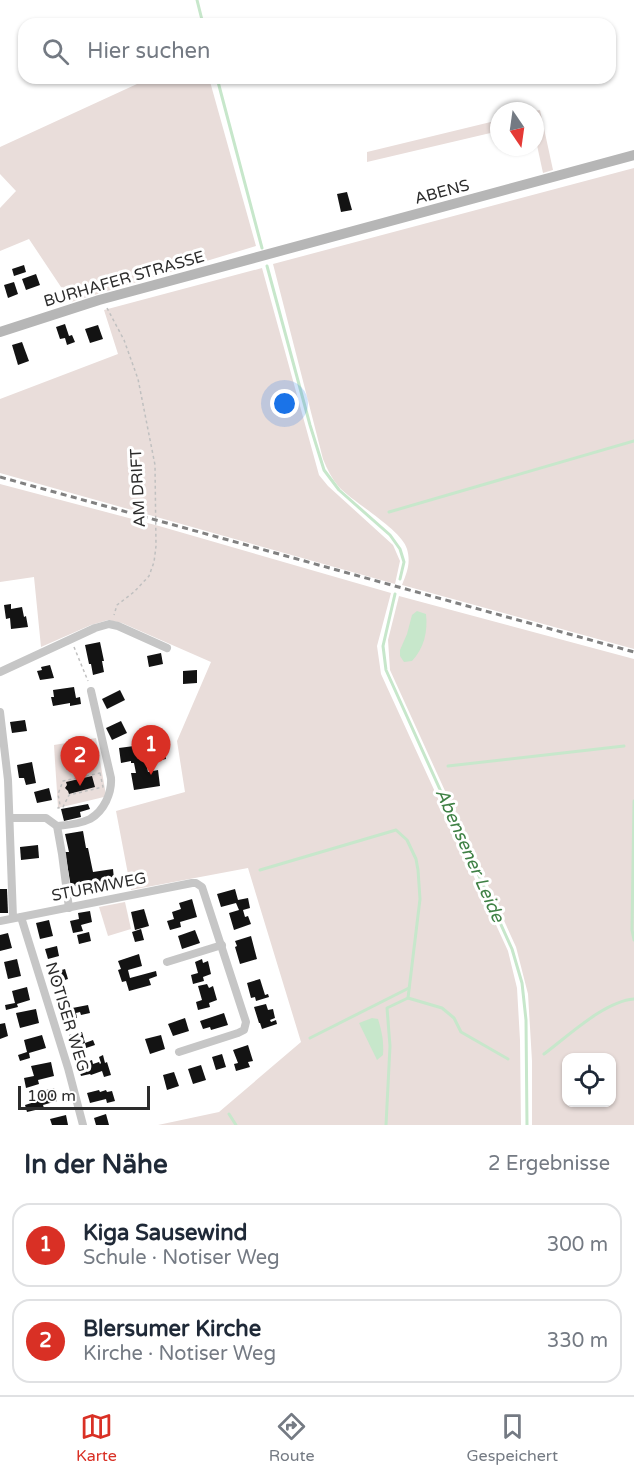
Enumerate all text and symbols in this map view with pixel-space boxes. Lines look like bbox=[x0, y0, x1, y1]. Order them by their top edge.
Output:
search box bbox=[18, 18, 616, 84]
icon: search bbox=[39, 35, 72, 68]
text: Hier suchen bbox=[87, 38, 210, 64]
north arrow bbox=[490, 102, 544, 156]
street label: ABENS bbox=[412, 175, 472, 209]
street label: BURHAFER STRASSE bbox=[41, 246, 207, 312]
your location bbox=[270, 389, 299, 418]
street label: AM DRIFT bbox=[126, 448, 150, 528]
pin: 1 bbox=[132, 726, 170, 775]
pin: 2 bbox=[60, 736, 100, 786]
water label: Abensener Leide bbox=[431, 785, 510, 926]
street label: STURMWEG bbox=[50, 868, 148, 906]
street label: NOTISER WEG bbox=[41, 960, 93, 1074]
map controls bbox=[562, 1053, 616, 1107]
button: locate bbox=[562, 1053, 616, 1107]
scale bar bbox=[18, 1083, 150, 1110]
text: 100 m bbox=[27, 1086, 76, 1106]
text: In der Nähe bbox=[24, 1149, 168, 1180]
text: 2 Ergebnisse bbox=[488, 1152, 610, 1176]
text: Kiga Sausewind bbox=[83, 1220, 248, 1246]
text: 1 bbox=[39, 1233, 52, 1257]
text: 300 m bbox=[547, 1233, 608, 1257]
text: Schule · Notiser Weg bbox=[83, 1246, 280, 1270]
text: Blersumer Kirche bbox=[83, 1316, 261, 1342]
text: 2 bbox=[39, 1329, 52, 1353]
text: 330 m bbox=[547, 1329, 608, 1353]
text: Kirche · Notiser Weg bbox=[83, 1342, 276, 1366]
tab: Karte bbox=[76, 1410, 117, 1466]
tab: Route bbox=[269, 1410, 315, 1466]
tab: Gespeichert bbox=[466, 1410, 558, 1466]

